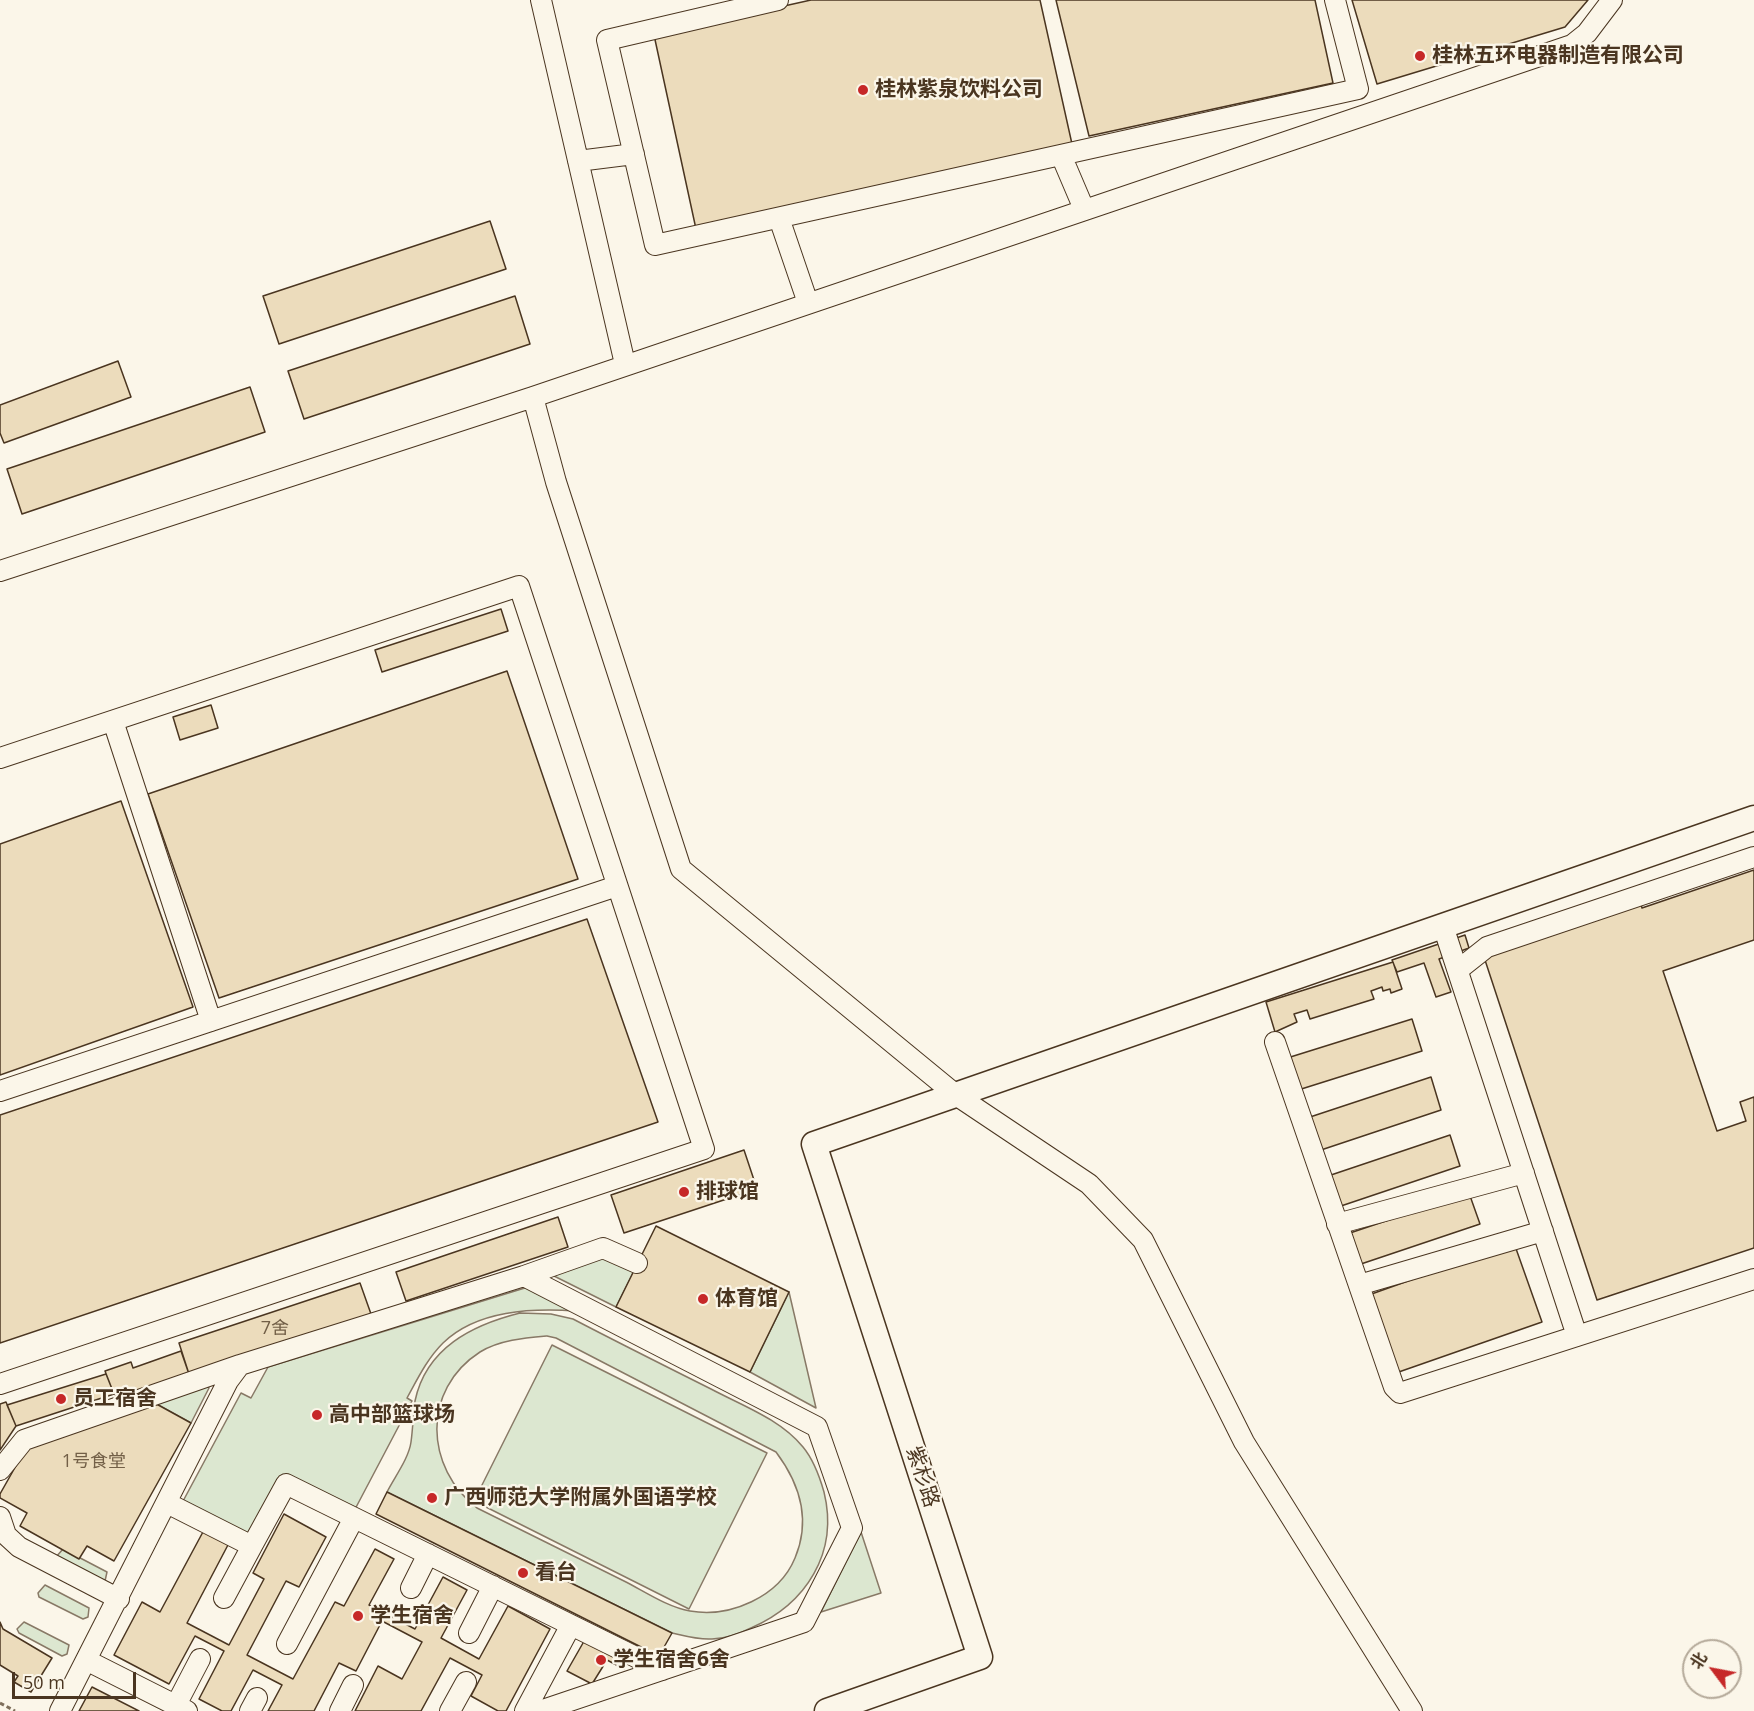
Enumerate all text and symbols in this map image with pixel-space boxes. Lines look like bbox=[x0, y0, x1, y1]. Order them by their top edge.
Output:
place label: 桂林五环电器制造有限公司 bbox=[1432, 43, 1684, 69]
marker: 桂林五环电器制造有限公司 bbox=[1413, 49, 1427, 63]
place label: 桂林紫泉饮料公司 bbox=[875, 77, 1043, 103]
marker: 桂林紫泉饮料公司 bbox=[856, 83, 870, 97]
place label: 排球馆 bbox=[696, 1179, 759, 1205]
marker: 排球馆 bbox=[677, 1185, 691, 1199]
place label: 体育馆 bbox=[715, 1286, 778, 1312]
marker: 体育馆 bbox=[696, 1292, 710, 1306]
house number: 7舍 bbox=[261, 1318, 289, 1340]
place label: 员工宿舍 bbox=[73, 1386, 157, 1412]
marker: 员工宿舍 bbox=[54, 1392, 68, 1406]
place label: 高中部篮球场 bbox=[329, 1402, 455, 1428]
marker: 高中部篮球场 bbox=[310, 1408, 324, 1422]
street label: 紫杉路 bbox=[900, 1443, 944, 1511]
house number: 1号食堂 bbox=[62, 1451, 126, 1473]
place label: 广西师范大学附属外国语学校 bbox=[444, 1485, 717, 1511]
marker: 广西师范大学附属外国语学校 bbox=[425, 1491, 439, 1505]
place label: 看台 bbox=[535, 1560, 577, 1586]
marker: 看台 bbox=[516, 1566, 530, 1580]
place label: 学生宿舍 bbox=[370, 1603, 454, 1629]
marker: 学生宿舍 bbox=[351, 1609, 365, 1623]
north arrow bbox=[1682, 1639, 1742, 1699]
place label: 学生宿舍6舍 bbox=[613, 1647, 730, 1673]
text: 北 bbox=[1685, 1648, 1712, 1673]
marker: 学生宿舍6舍 bbox=[594, 1653, 608, 1667]
scale bar bbox=[15, 1660, 140, 1698]
text: 50 m bbox=[23, 1670, 65, 1694]

